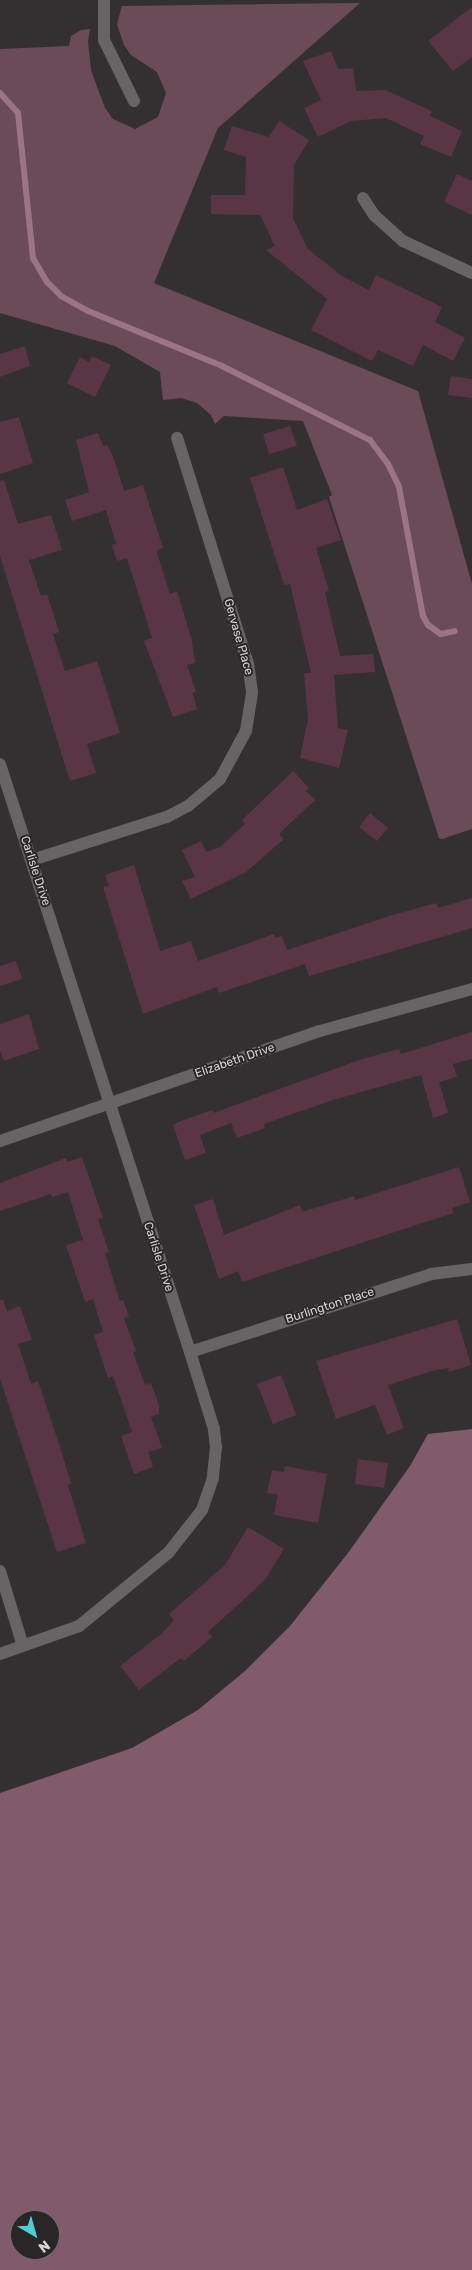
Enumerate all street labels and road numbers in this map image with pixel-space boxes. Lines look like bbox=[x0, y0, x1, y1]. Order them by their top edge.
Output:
street label: Gervase Place bbox=[220, 597, 256, 677]
street label: Carlisle Drive bbox=[17, 834, 53, 908]
street label: Elizabeth Drive bbox=[193, 1041, 277, 1081]
street label: Carlisle Drive bbox=[140, 1220, 176, 1294]
street label: Burlington Place bbox=[284, 1285, 376, 1327]

